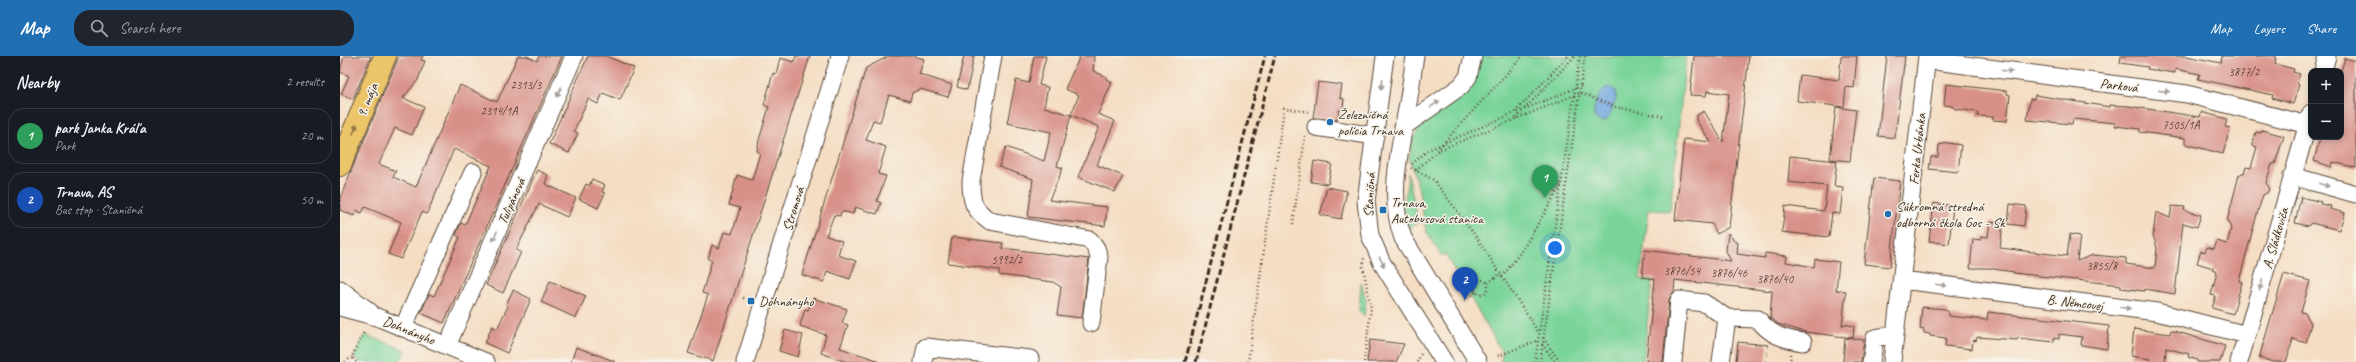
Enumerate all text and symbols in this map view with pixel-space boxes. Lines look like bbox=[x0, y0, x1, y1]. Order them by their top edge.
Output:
search box bbox=[74, 10, 354, 46]
text: Map bbox=[20, 16, 50, 40]
icon: search bbox=[88, 17, 110, 39]
text: Search here bbox=[120, 19, 181, 38]
text: Map bbox=[2210, 20, 2232, 37]
text: Layers bbox=[2254, 20, 2285, 37]
text: Share bbox=[2307, 20, 2336, 37]
house number: 3877/2 bbox=[2229, 64, 2261, 80]
one-way arrow bbox=[2001, 67, 2013, 74]
map controls bbox=[2308, 68, 2344, 140]
button: + bbox=[2308, 68, 2344, 104]
text: Nearby bbox=[16, 72, 59, 93]
text: 2 results bbox=[286, 74, 324, 90]
street label: Parková bbox=[2099, 75, 2141, 96]
house number: 2313/3 bbox=[511, 77, 543, 93]
one-way arrow bbox=[1379, 78, 1385, 90]
street label: 9. mája bbox=[353, 80, 383, 120]
one-way arrow bbox=[555, 86, 561, 98]
one-way arrow bbox=[2158, 88, 2170, 94]
one-way arrow bbox=[1429, 100, 1440, 108]
house number: 2314/1A bbox=[481, 103, 518, 119]
button: − bbox=[2308, 104, 2344, 140]
place label: Železničná polícia Trnava bbox=[1338, 106, 1404, 139]
street label: Ferka Urbánka bbox=[1905, 112, 1930, 185]
marker: Železničná polícia Trnava bbox=[1325, 117, 1335, 127]
house number: 7505/1A bbox=[2163, 117, 2200, 133]
text: park Janka Kráľa bbox=[55, 119, 146, 138]
one-way arrow bbox=[352, 124, 358, 135]
text: 1 bbox=[27, 128, 33, 144]
text: 20 m bbox=[301, 128, 323, 144]
text: Park bbox=[55, 138, 76, 154]
pin: 1 bbox=[1532, 165, 1558, 198]
street label: Staničná bbox=[1360, 171, 1379, 218]
street label: Tulipánová bbox=[494, 174, 530, 227]
one-way arrow bbox=[2318, 182, 2330, 188]
text: Trnava, AS bbox=[55, 183, 112, 202]
street label: Stromová bbox=[779, 183, 809, 233]
text: 2 bbox=[27, 192, 33, 208]
text: 50 m bbox=[301, 192, 323, 208]
place label: Trnava, Autobusová stanica bbox=[1391, 194, 1484, 227]
place label: Súkromná stredná odborná škola Gos - Sk bbox=[1896, 198, 2006, 231]
text: Bus stop · Staničná bbox=[55, 202, 142, 218]
marker: Trnava, Autobusová stanica bbox=[1378, 205, 1388, 215]
street label: A. Sládkoviča bbox=[2259, 205, 2293, 271]
marker: Súkromná stredná odborná škola Gos - Sk bbox=[1883, 209, 1893, 219]
one-way arrow bbox=[492, 231, 498, 242]
your location bbox=[1545, 238, 1565, 258]
house number: 5992/2 bbox=[992, 252, 1024, 268]
one-way arrow bbox=[1379, 256, 1385, 268]
house number: 3855/8 bbox=[2087, 258, 2119, 274]
house number: 3876/54 bbox=[1664, 263, 1702, 279]
house number: 3876/46 bbox=[1711, 265, 1748, 281]
pin: 2 bbox=[1452, 267, 1478, 300]
house number: 3876/40 bbox=[1757, 271, 1795, 287]
one-way arrow bbox=[2258, 279, 2264, 291]
one-way arrow bbox=[1934, 282, 1947, 288]
street label: B. Němcovej bbox=[2046, 291, 2106, 315]
place label: Dohnányho bbox=[759, 293, 815, 310]
marker: Dohnányho bbox=[746, 296, 756, 306]
one-way arrow bbox=[2119, 305, 2131, 311]
street label: Dohnányho bbox=[380, 312, 438, 349]

